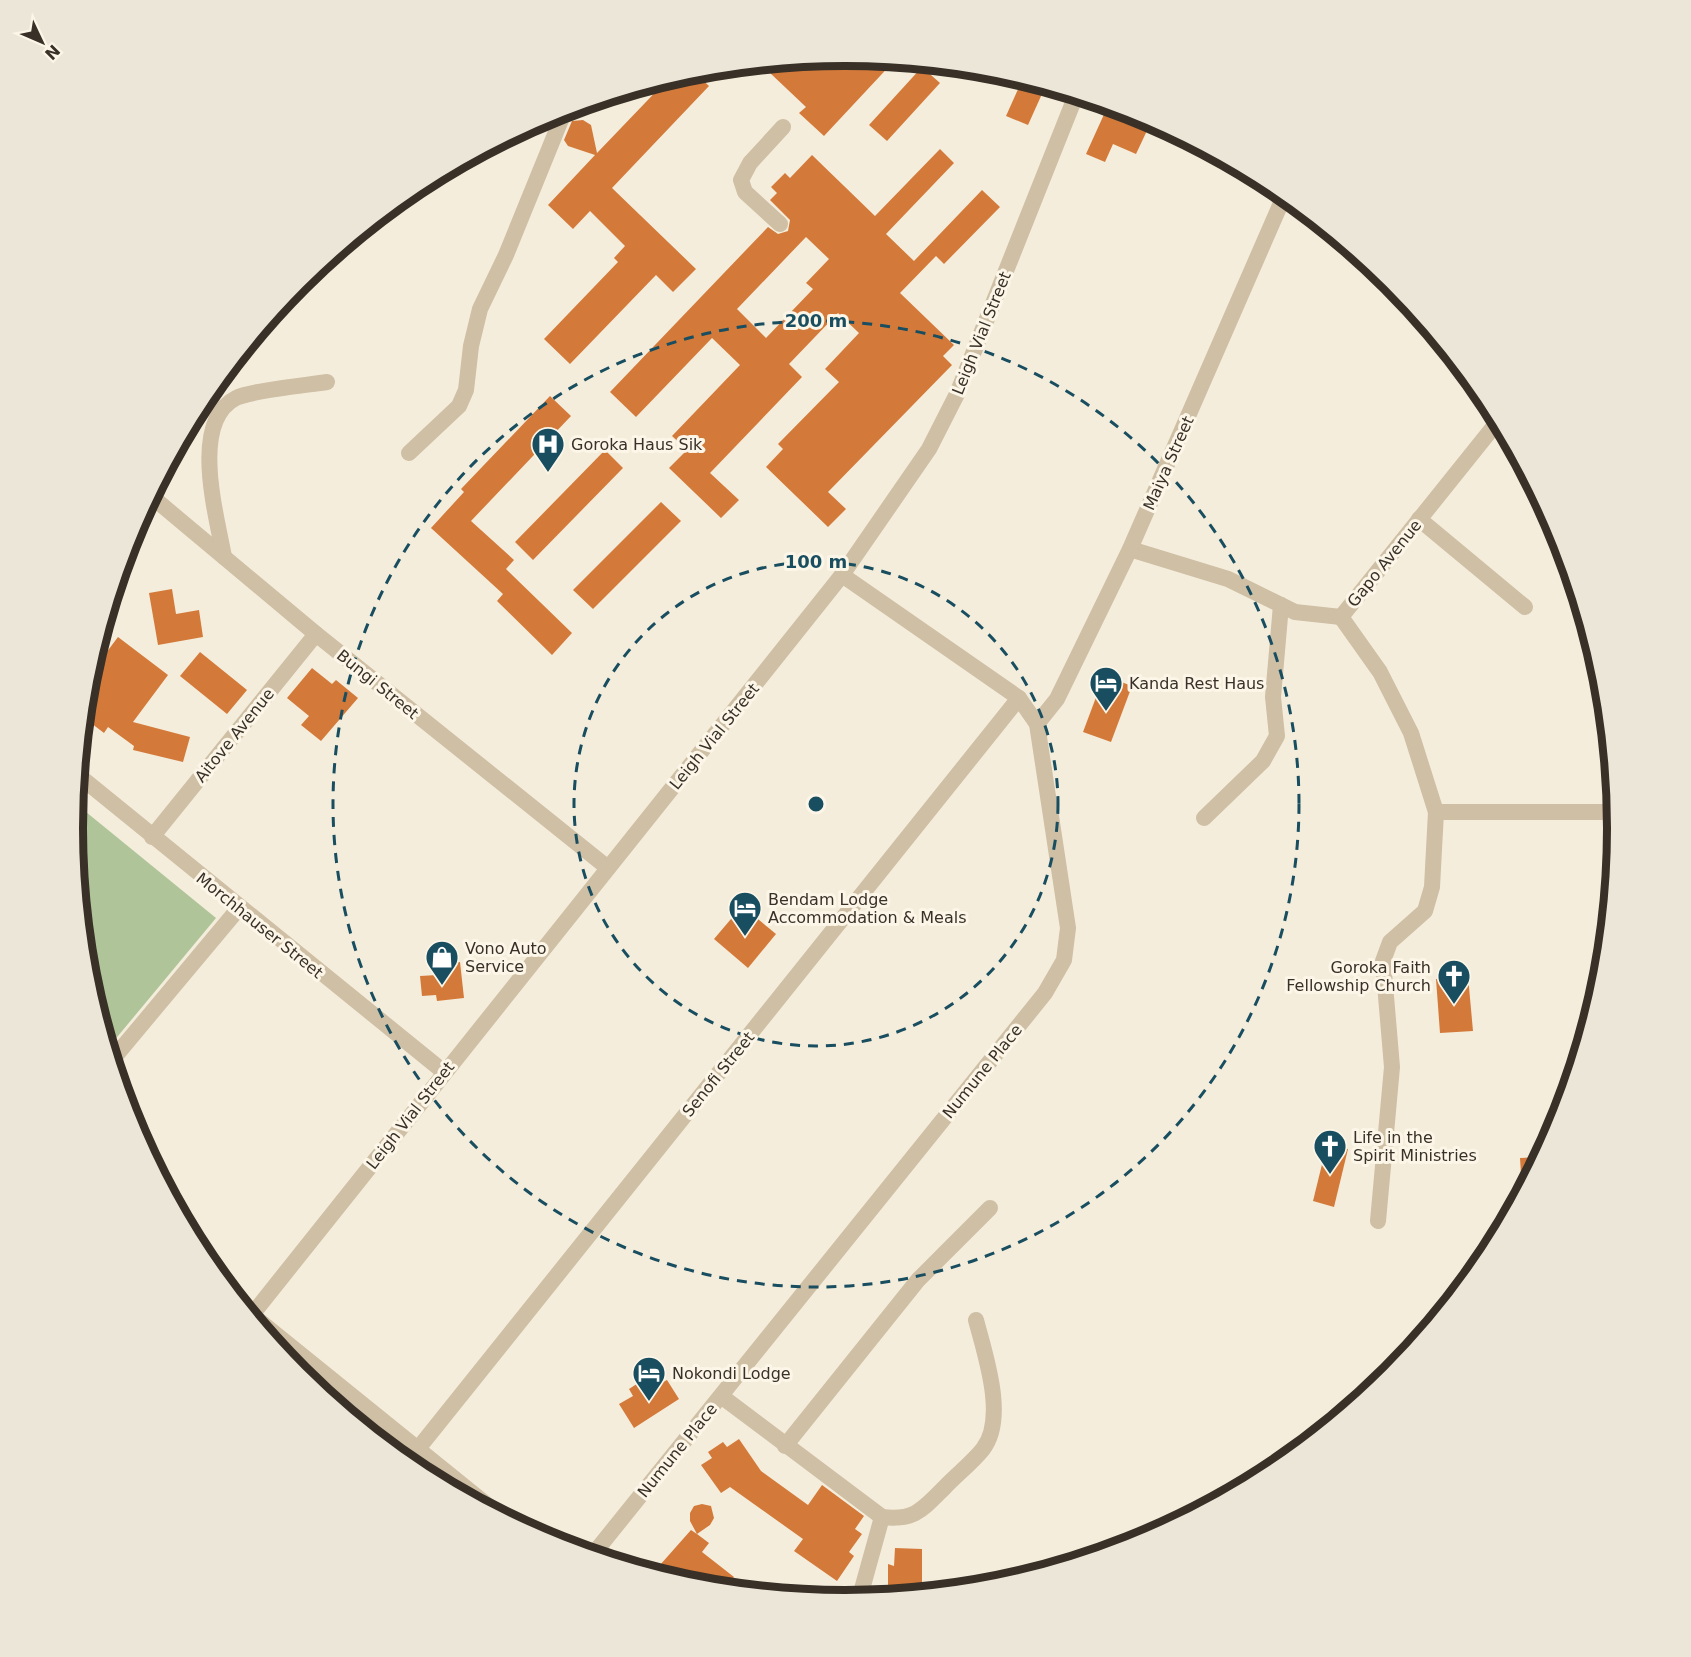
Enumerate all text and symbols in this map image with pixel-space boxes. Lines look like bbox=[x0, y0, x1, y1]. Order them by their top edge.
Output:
north arrow bbox=[12, 12, 72, 72]
text: N bbox=[41, 41, 64, 63]
street label: Leigh Vial Street bbox=[948, 269, 1015, 398]
text: 200 m bbox=[785, 310, 847, 331]
street label: Maiya Street bbox=[1139, 413, 1198, 513]
hospital icon: Goroka Haus Sik bbox=[530, 426, 566, 473]
place label: Goroka Haus Sik bbox=[571, 435, 703, 454]
street label: Gapo Avenue bbox=[1343, 516, 1425, 611]
text: 100 m bbox=[785, 551, 847, 572]
street label: Bungi Street bbox=[333, 646, 422, 723]
hotel icon: Kanda Rest Haus bbox=[1088, 665, 1124, 712]
place label: Kanda Rest Haus bbox=[1129, 674, 1264, 693]
street label: Leigh Vial Street bbox=[666, 679, 763, 793]
street label: Aitove Avenue bbox=[191, 685, 278, 786]
centre of rings bbox=[806, 794, 826, 814]
street label: Morchhauser Street bbox=[193, 869, 327, 982]
hotel icon: Bendam Lodge Accommodation & Meals bbox=[727, 890, 763, 937]
place label: Bendam Lodge Accommodation & Meals bbox=[768, 890, 967, 927]
shop icon: Vono Auto Service bbox=[424, 939, 460, 986]
place label: Vono Auto Service bbox=[465, 939, 547, 976]
place label: Goroka Faith Fellowship Church bbox=[1286, 958, 1431, 995]
church icon: Goroka Faith Fellowship Church bbox=[1436, 958, 1472, 1005]
street label: Numune Place bbox=[939, 1020, 1026, 1122]
street label: Senofi Street bbox=[678, 1028, 758, 1121]
street label: Leigh Vial Street bbox=[362, 1058, 458, 1173]
church icon: Life in the Spirit Ministries bbox=[1312, 1128, 1348, 1175]
place label: Life in the Spirit Ministries bbox=[1353, 1128, 1477, 1165]
hotel icon: Nokondi Lodge bbox=[631, 1355, 667, 1402]
place label: Nokondi Lodge bbox=[672, 1364, 791, 1383]
street label: Numune Place bbox=[634, 1399, 721, 1501]

